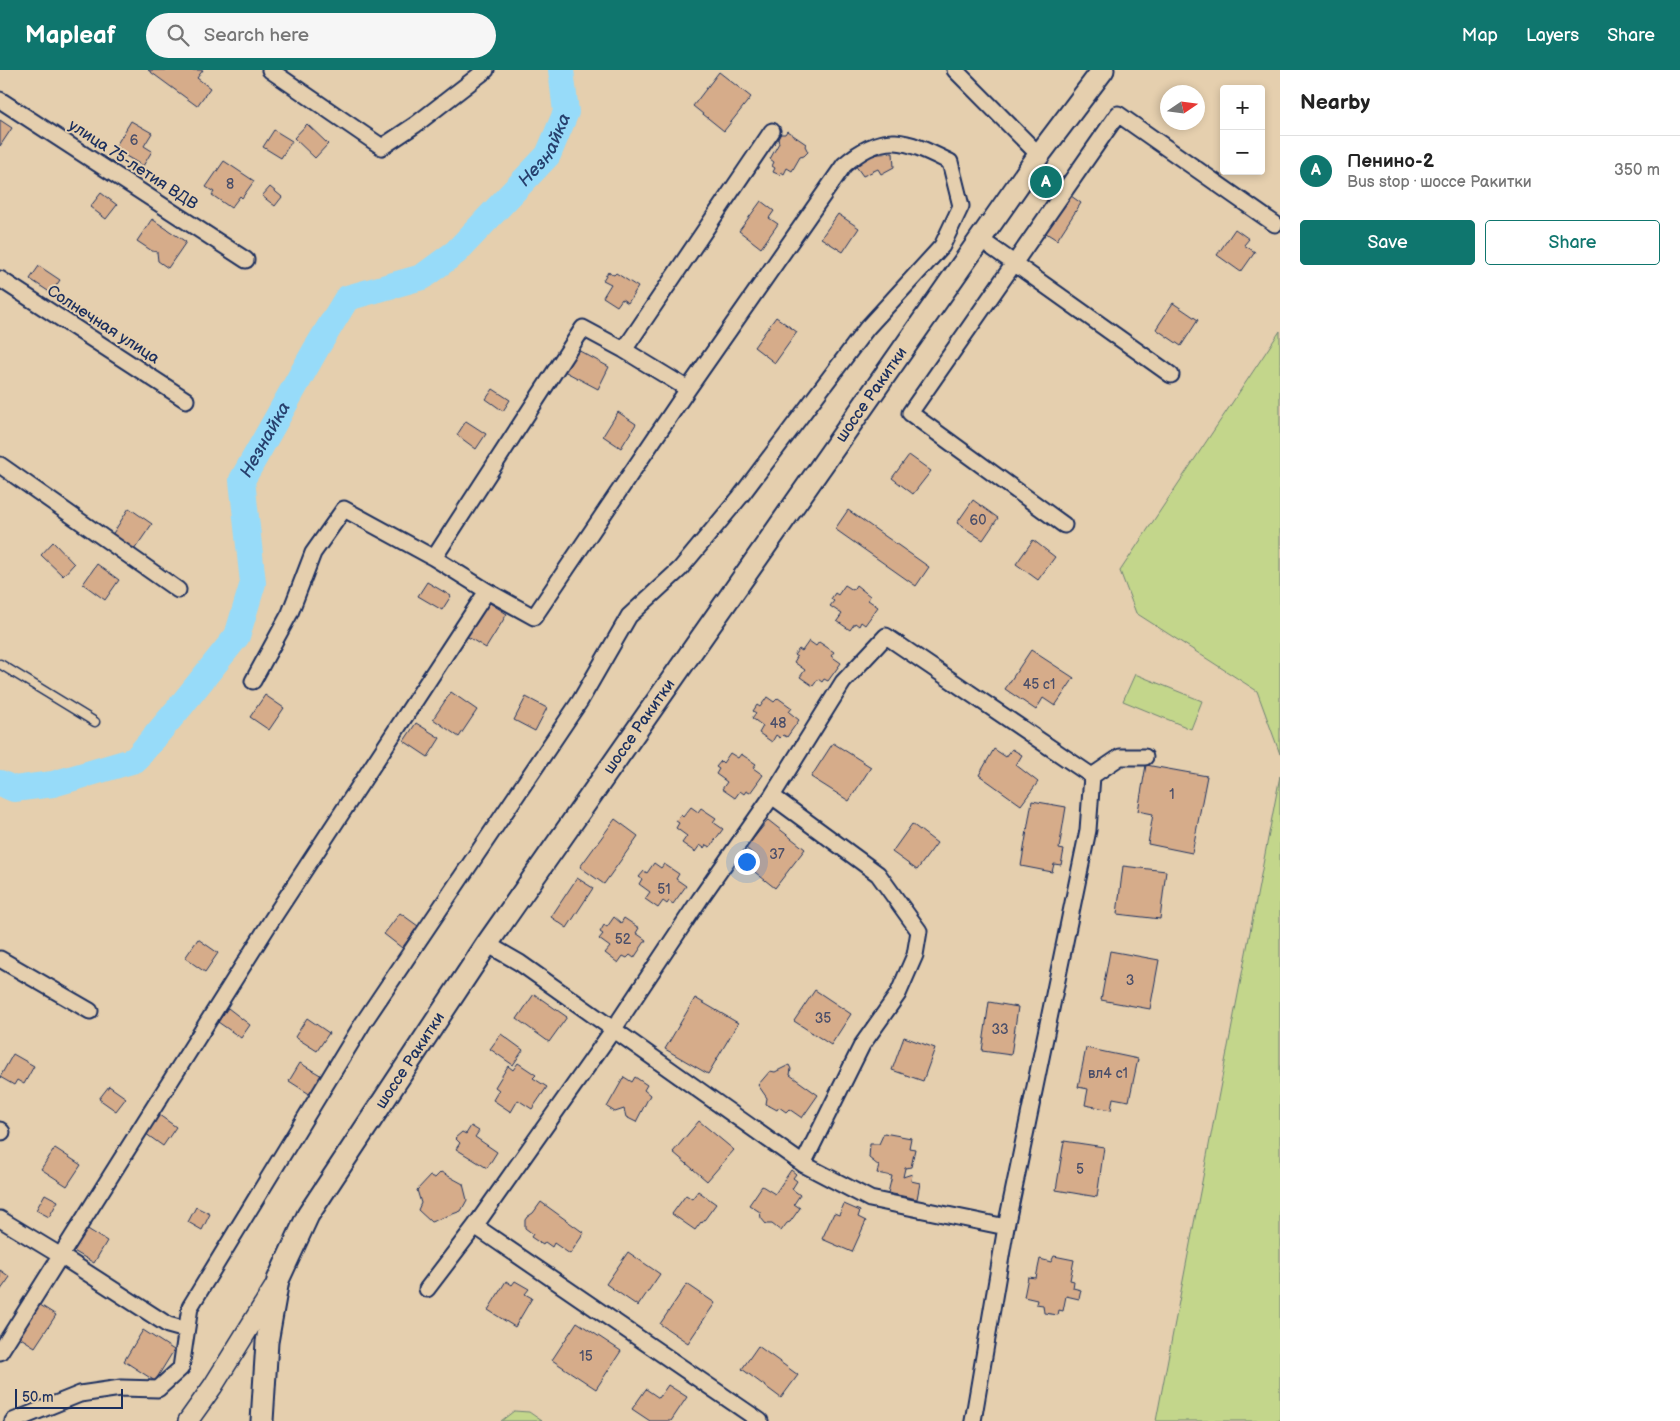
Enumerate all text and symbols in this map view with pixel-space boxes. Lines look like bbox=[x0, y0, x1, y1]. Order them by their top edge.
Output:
search box bbox=[146, 13, 496, 58]
text: Mapleaf bbox=[25, 21, 116, 50]
icon: search bbox=[164, 21, 192, 49]
text: Search here bbox=[204, 24, 309, 47]
text: Map bbox=[1462, 25, 1498, 46]
text: Layers bbox=[1526, 25, 1579, 46]
text: Share bbox=[1607, 25, 1655, 46]
north arrow bbox=[1160, 85, 1205, 130]
map controls bbox=[1220, 85, 1265, 175]
button: + bbox=[1220, 85, 1265, 130]
text: Nearby bbox=[1300, 90, 1370, 115]
water label: Незнайка bbox=[513, 110, 575, 191]
street label: улица 75-летия ВДВ bbox=[65, 116, 201, 214]
button: − bbox=[1220, 130, 1265, 175]
house number: 6 bbox=[130, 132, 139, 149]
text: Пенино-2 bbox=[1347, 150, 1434, 173]
text: A bbox=[1311, 161, 1321, 180]
text: 350 m bbox=[1614, 161, 1660, 180]
pin: A bbox=[1030, 163, 1062, 201]
text: Bus stop · шоссе Ракитки bbox=[1347, 173, 1532, 192]
house number: 8 bbox=[226, 176, 234, 193]
button: Save bbox=[1300, 220, 1475, 265]
button: Share bbox=[1485, 220, 1660, 265]
street label: Солнечная улица bbox=[43, 282, 163, 369]
street label: шоссе Ракитки bbox=[832, 343, 911, 446]
water label: Незнайка bbox=[235, 398, 295, 481]
house number: 60 bbox=[970, 512, 986, 529]
street label: шоссе Ракитки bbox=[599, 675, 679, 778]
house number: 45 с1 bbox=[1023, 676, 1055, 693]
house number: 48 bbox=[770, 715, 786, 732]
house number: 1 bbox=[1169, 786, 1175, 803]
house number: 37 bbox=[769, 846, 785, 863]
your location bbox=[734, 849, 760, 875]
house number: 51 bbox=[657, 881, 671, 898]
house number: 52 bbox=[615, 931, 632, 948]
house number: 3 bbox=[1126, 972, 1134, 989]
street label: шоссе Ракитки bbox=[371, 1009, 449, 1112]
house number: 35 bbox=[815, 1010, 831, 1027]
house number: 33 bbox=[991, 1021, 1009, 1038]
house number: вл4 с1 bbox=[1088, 1065, 1128, 1082]
house number: 5 bbox=[1076, 1161, 1084, 1178]
house number: 15 bbox=[579, 1348, 593, 1365]
scale bar bbox=[15, 1386, 122, 1409]
text: 50 m bbox=[22, 1389, 54, 1406]

